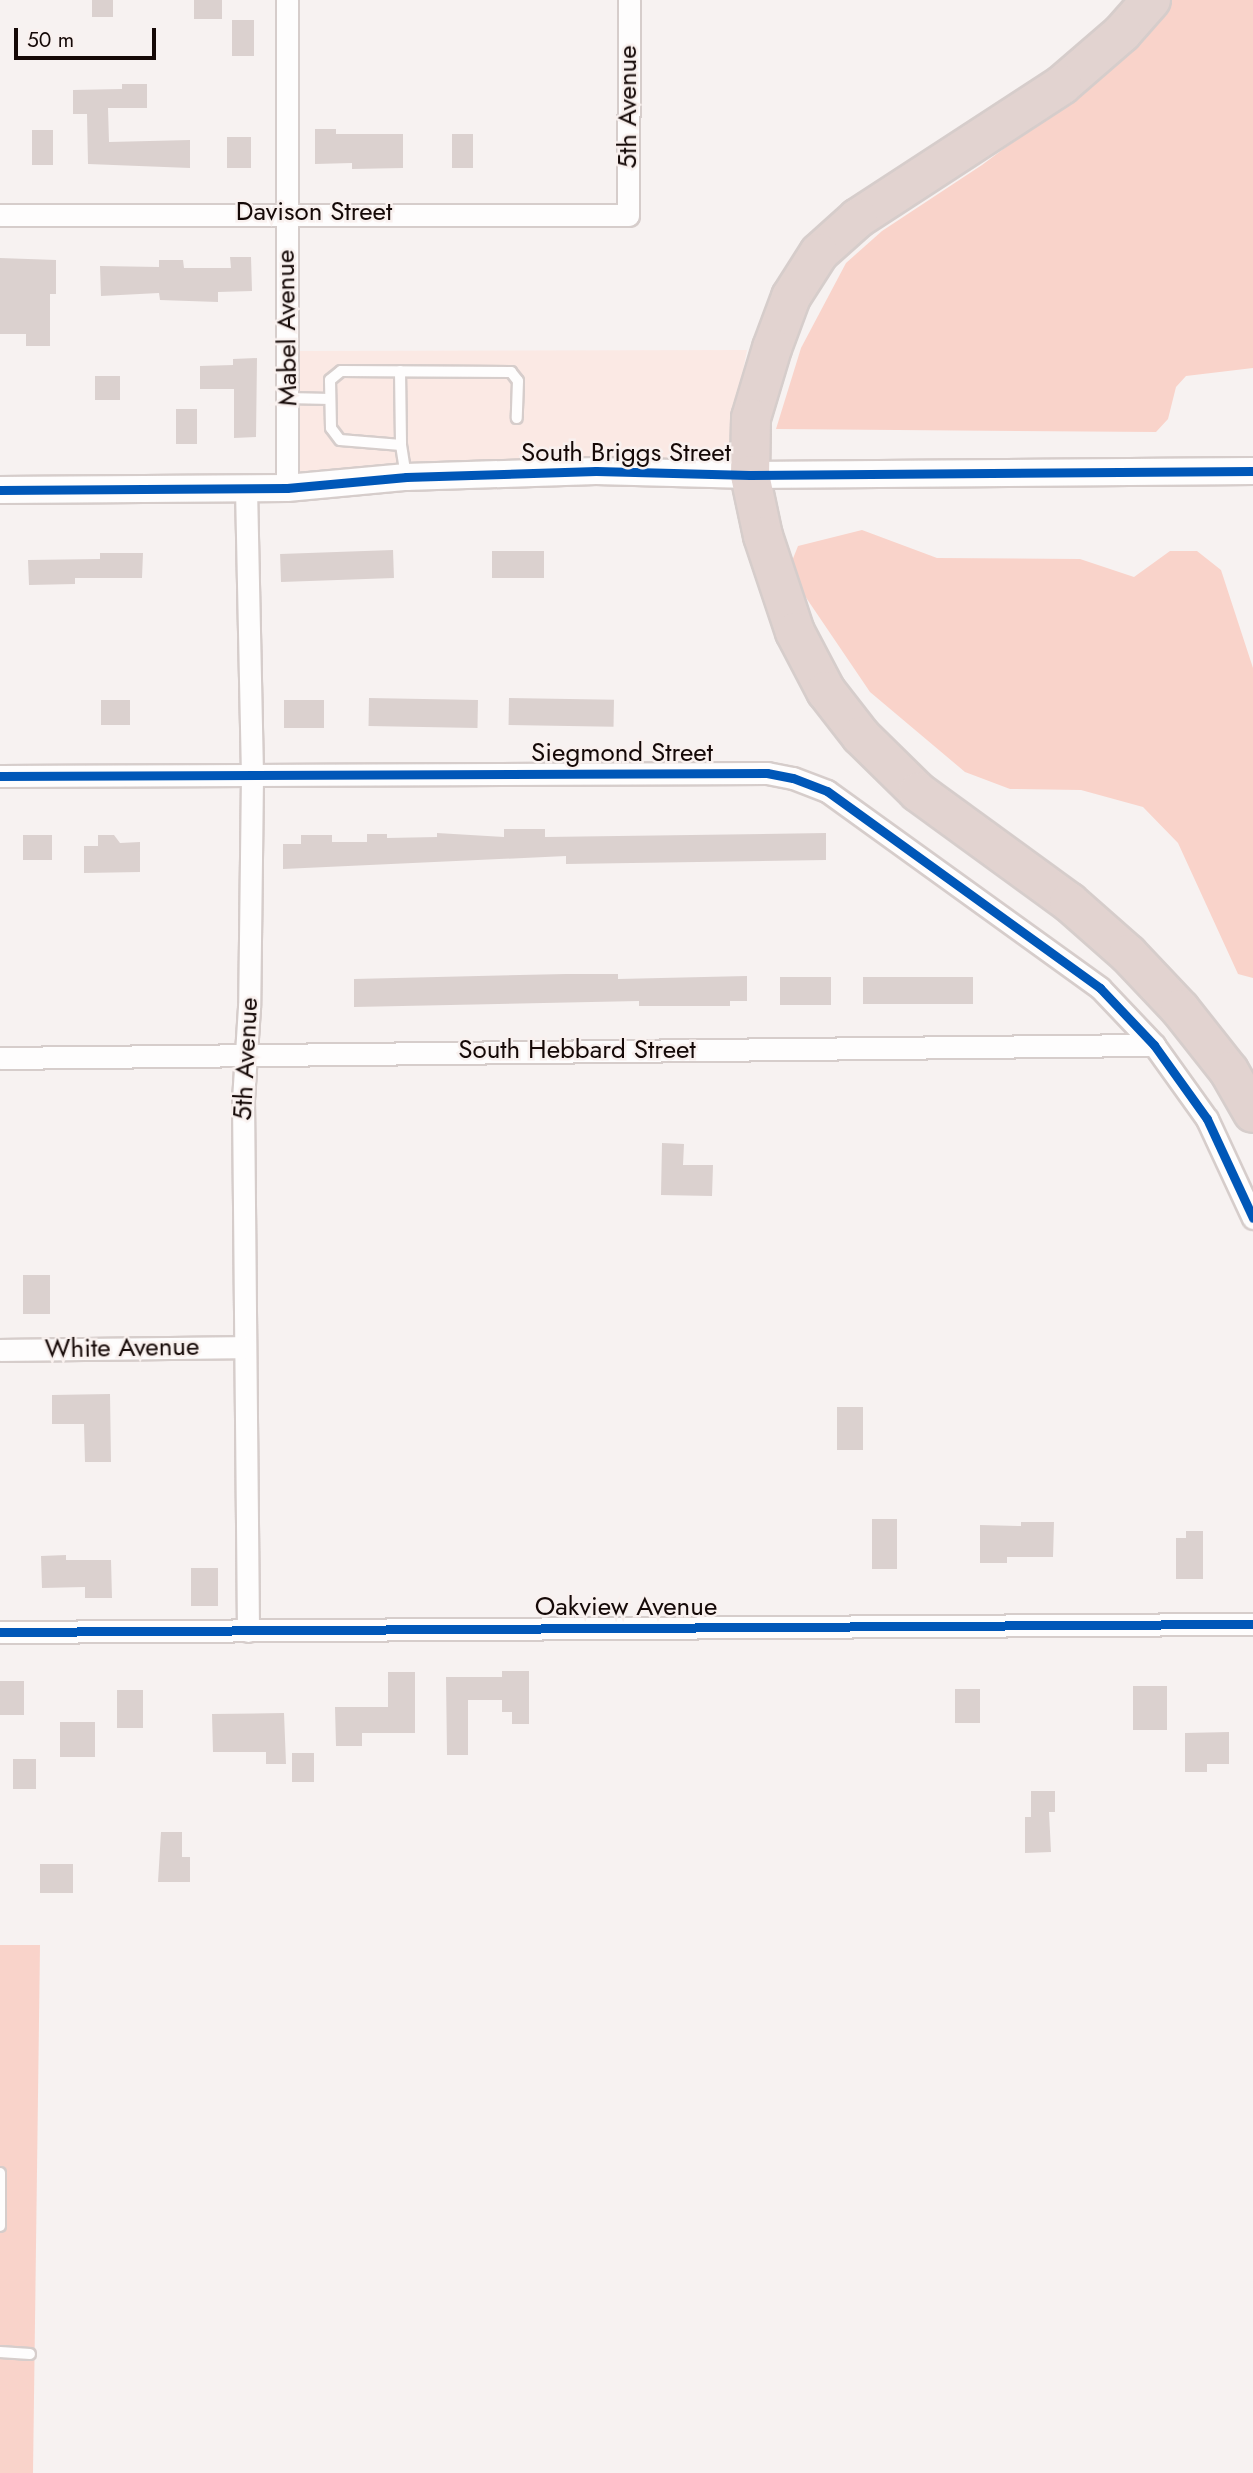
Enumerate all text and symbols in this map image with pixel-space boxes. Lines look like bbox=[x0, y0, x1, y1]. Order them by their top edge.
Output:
scale bar bbox=[18, 14, 159, 58]
text: 50 m bbox=[27, 25, 74, 55]
street label: 5th Avenue bbox=[612, 45, 644, 169]
street label: Davison Street bbox=[236, 196, 392, 228]
street label: Mabel Avenue bbox=[270, 249, 304, 407]
street label: South Briggs Street bbox=[521, 437, 731, 469]
street label: Siegmond Street bbox=[531, 737, 713, 769]
street label: 5th Avenue bbox=[227, 997, 265, 1121]
street label: South Hebbard Street bbox=[458, 1034, 696, 1066]
street label: White Avenue bbox=[44, 1331, 200, 1365]
street label: Oakview Avenue bbox=[535, 1591, 717, 1623]

